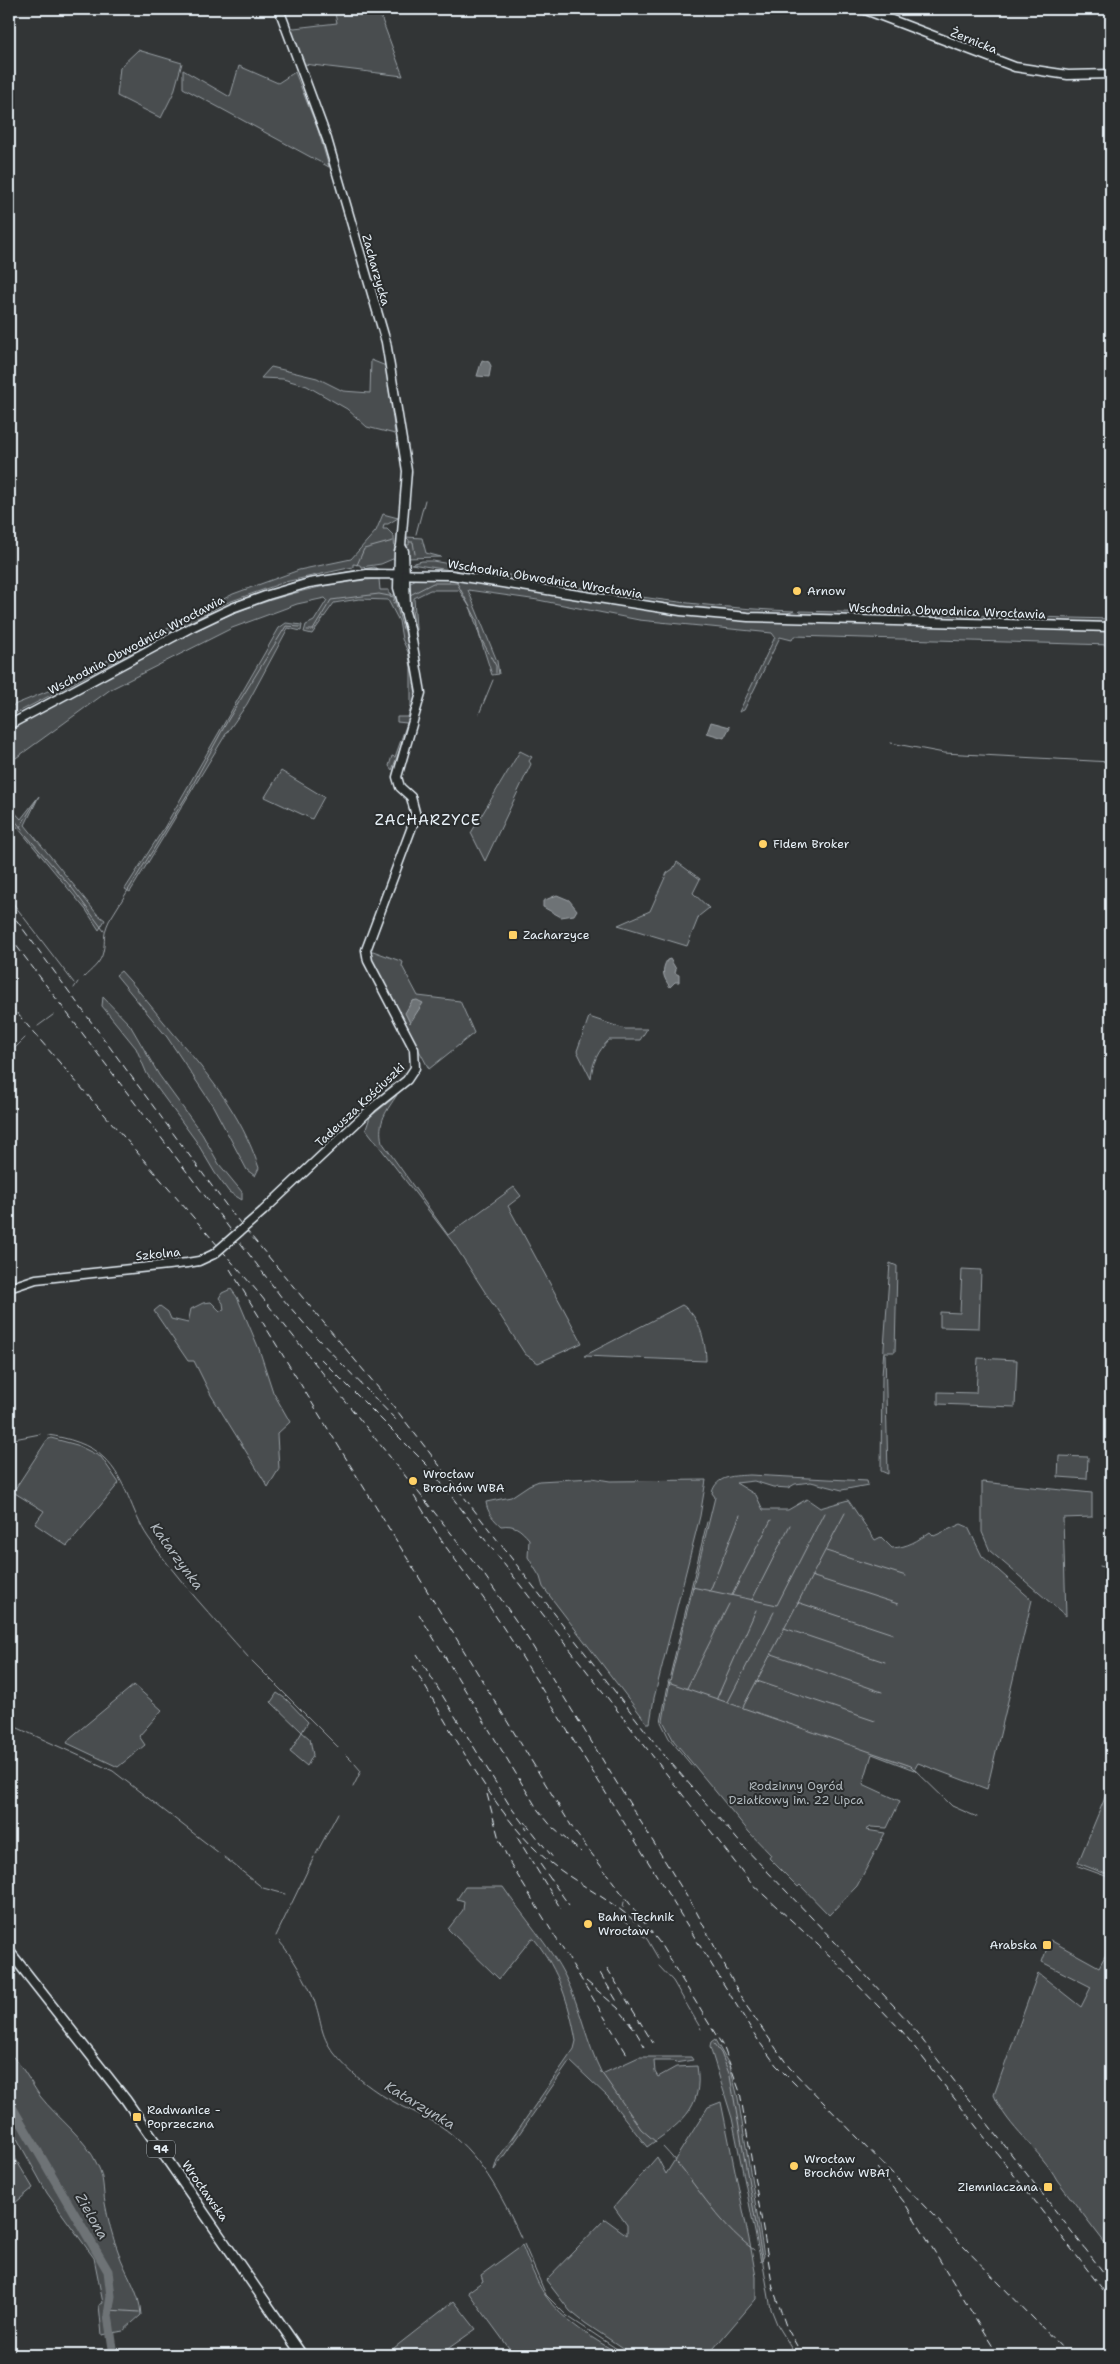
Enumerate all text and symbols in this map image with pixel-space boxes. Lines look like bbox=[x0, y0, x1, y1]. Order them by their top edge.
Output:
street label: Żernicka bbox=[948, 24, 1000, 58]
street label: Zacharzycka bbox=[358, 232, 394, 308]
street label: Wschodnia Obwodnica Wrocławia bbox=[446, 556, 644, 602]
place label: Arnow bbox=[807, 583, 846, 599]
marker: Arnow bbox=[791, 585, 803, 597]
street label: Wschodnia Obwodnica Wrocławia bbox=[45, 591, 227, 698]
street label: Wschodnia Obwodnica Wrocławia bbox=[848, 600, 1046, 622]
district label: ZACHARZYCE bbox=[375, 810, 481, 830]
place label: Fidem Broker bbox=[773, 836, 850, 852]
marker: Fidem Broker bbox=[757, 838, 769, 850]
place label: Zacharzyce bbox=[523, 927, 590, 943]
marker: Zacharzyce bbox=[507, 929, 519, 941]
street label: Tadeusza Kościuszki bbox=[312, 1059, 408, 1151]
street label: Szkolna bbox=[135, 1244, 182, 1264]
place label: Wrocław Brochów WBA bbox=[423, 1466, 505, 1496]
marker: Wrocław Brochów WBA bbox=[407, 1475, 419, 1487]
water label: Katarzynka bbox=[146, 1519, 208, 1593]
park label: Rodzinny Ogród Działkowy im. 22 Lipca bbox=[729, 1778, 864, 1808]
place label: Bahn Technik Wrocław bbox=[598, 1909, 674, 1939]
marker: Bahn Technik Wrocław bbox=[582, 1918, 594, 1930]
place label: Arabska bbox=[989, 1937, 1038, 1953]
marker: Arabska bbox=[1041, 1939, 1053, 1951]
water label: Katarzynka bbox=[381, 2077, 459, 2133]
place label: Radwanice - Poprzeczna bbox=[147, 2102, 221, 2132]
marker: Radwanice - Poprzeczna bbox=[131, 2111, 143, 2123]
road number: 94 bbox=[147, 2140, 175, 2158]
place label: Wrocław Brochów WBA1 bbox=[804, 2151, 890, 2181]
street label: Wrocławska bbox=[178, 2157, 232, 2225]
marker: Wrocław Brochów WBA1 bbox=[788, 2160, 800, 2172]
place label: Ziemniaczana bbox=[958, 2179, 1039, 2195]
marker: Ziemniaczana bbox=[1042, 2181, 1054, 2193]
water label: Zielona bbox=[72, 2190, 112, 2242]

